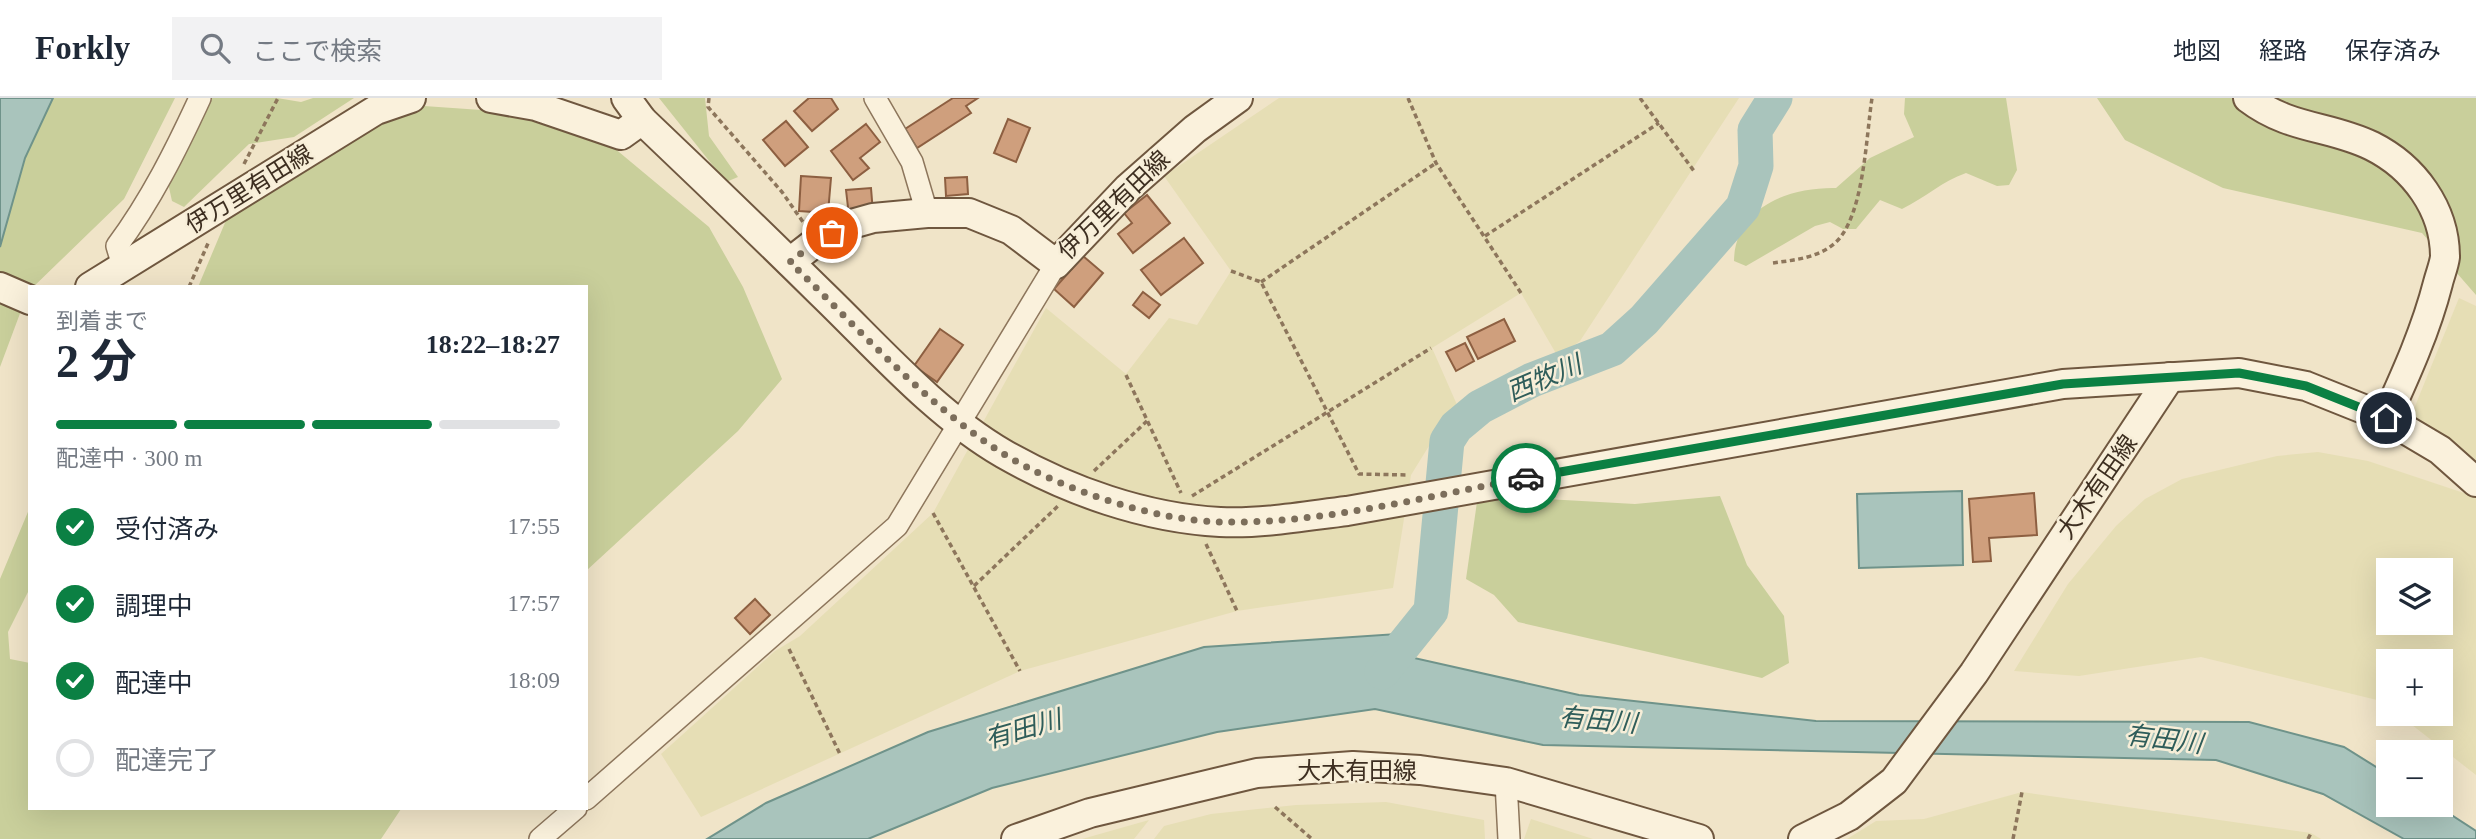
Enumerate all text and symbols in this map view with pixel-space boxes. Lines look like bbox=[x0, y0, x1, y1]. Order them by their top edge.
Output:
search box bbox=[172, 17, 662, 80]
icon: search bbox=[196, 29, 234, 67]
text: Forkly bbox=[35, 30, 130, 66]
text: ここで検索 bbox=[252, 37, 382, 66]
text: 地図 bbox=[2173, 38, 2221, 64]
text: 経路 bbox=[2259, 38, 2307, 64]
text: 保存済み bbox=[2345, 38, 2441, 64]
street label: 伊万里有田線 bbox=[181, 140, 317, 238]
street label: 伊万里有田線 bbox=[1053, 146, 1175, 264]
pin bbox=[802, 203, 862, 263]
icon: bag bbox=[813, 214, 851, 252]
text: 到着まで bbox=[56, 309, 148, 334]
text: 18:22–18:27 bbox=[426, 330, 560, 359]
text: 2 分 bbox=[56, 336, 137, 387]
water label: 西牧川 bbox=[1503, 349, 1589, 407]
pin bbox=[2356, 388, 2416, 448]
icon: home bbox=[2367, 399, 2405, 437]
street label: 大木有田線 bbox=[2052, 430, 2142, 544]
courier bbox=[1491, 443, 1561, 513]
text: 配達中 · 300 m bbox=[56, 446, 202, 471]
icon: car bbox=[1507, 459, 1545, 497]
icon: check bbox=[56, 508, 94, 546]
text: 17:55 bbox=[508, 514, 560, 539]
text: 受付済み bbox=[115, 515, 219, 544]
map controls bbox=[2376, 558, 2453, 817]
button: layers bbox=[2376, 558, 2453, 635]
icon: check bbox=[56, 585, 94, 623]
text: 17:57 bbox=[508, 591, 560, 616]
text: 調理中 bbox=[115, 592, 193, 621]
button: + bbox=[2376, 649, 2453, 726]
icon: check bbox=[56, 662, 94, 700]
text: 18:09 bbox=[508, 668, 560, 693]
text: 配達中 bbox=[115, 669, 193, 698]
water label: 有田川 bbox=[1558, 703, 1641, 739]
water label: 有田川 bbox=[982, 704, 1068, 754]
water label: 有田川 bbox=[2123, 720, 2207, 759]
button: − bbox=[2376, 740, 2453, 817]
text: 配達完了 bbox=[115, 746, 219, 775]
street label: 大木有田線 bbox=[1297, 758, 1417, 784]

